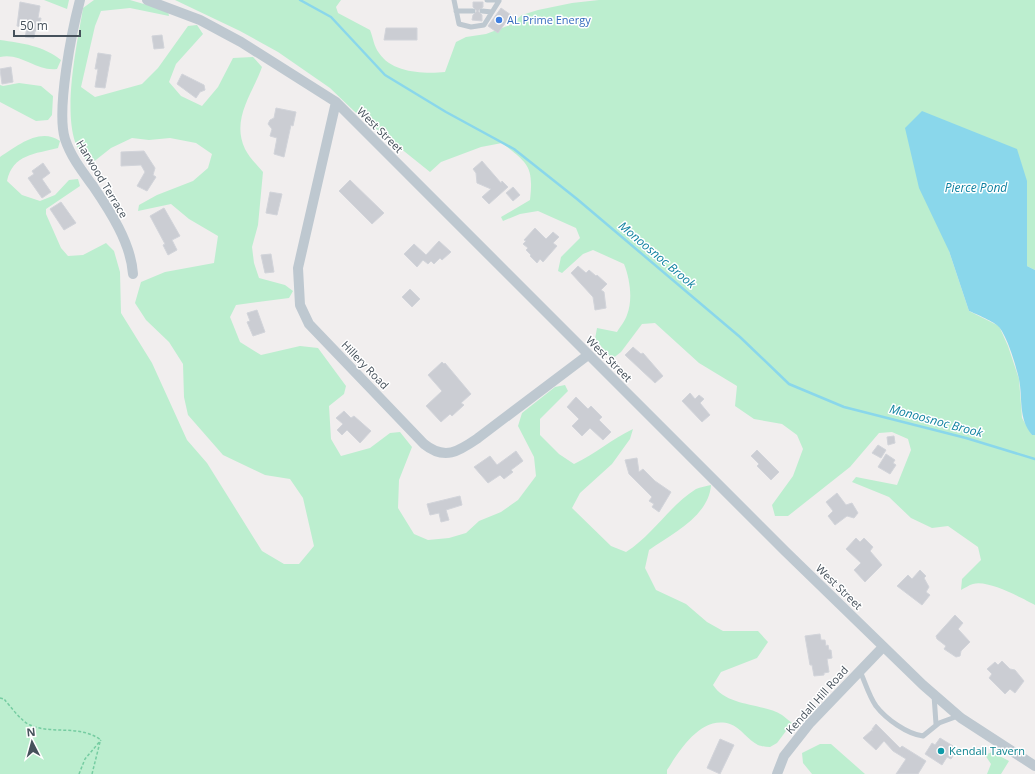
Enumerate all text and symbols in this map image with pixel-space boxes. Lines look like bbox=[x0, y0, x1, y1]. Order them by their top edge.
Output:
scale bar bbox=[14, 12, 80, 38]
place label: AL Prime Energy bbox=[507, 12, 591, 27]
marker: AL Prime Energy bbox=[494, 15, 504, 25]
text: 50 m bbox=[20, 17, 48, 34]
street label: West Street bbox=[354, 103, 407, 156]
street label: Harwood Terrace bbox=[73, 137, 132, 221]
water label: Pierce Pond bbox=[945, 179, 1008, 196]
water label: Monoosnoc Brook bbox=[615, 217, 700, 293]
street label: West Street bbox=[583, 332, 636, 385]
street label: Hillery Road bbox=[339, 337, 392, 392]
water label: Monoosnoc Brook bbox=[888, 400, 986, 441]
street label: West Street bbox=[813, 561, 866, 613]
street label: Kendall Hill Road bbox=[782, 663, 851, 737]
north arrow bbox=[12, 722, 52, 762]
text: N bbox=[26, 724, 36, 739]
place label: Kendall Tavern bbox=[949, 743, 1025, 758]
marker: Kendall Tavern bbox=[936, 746, 946, 756]

